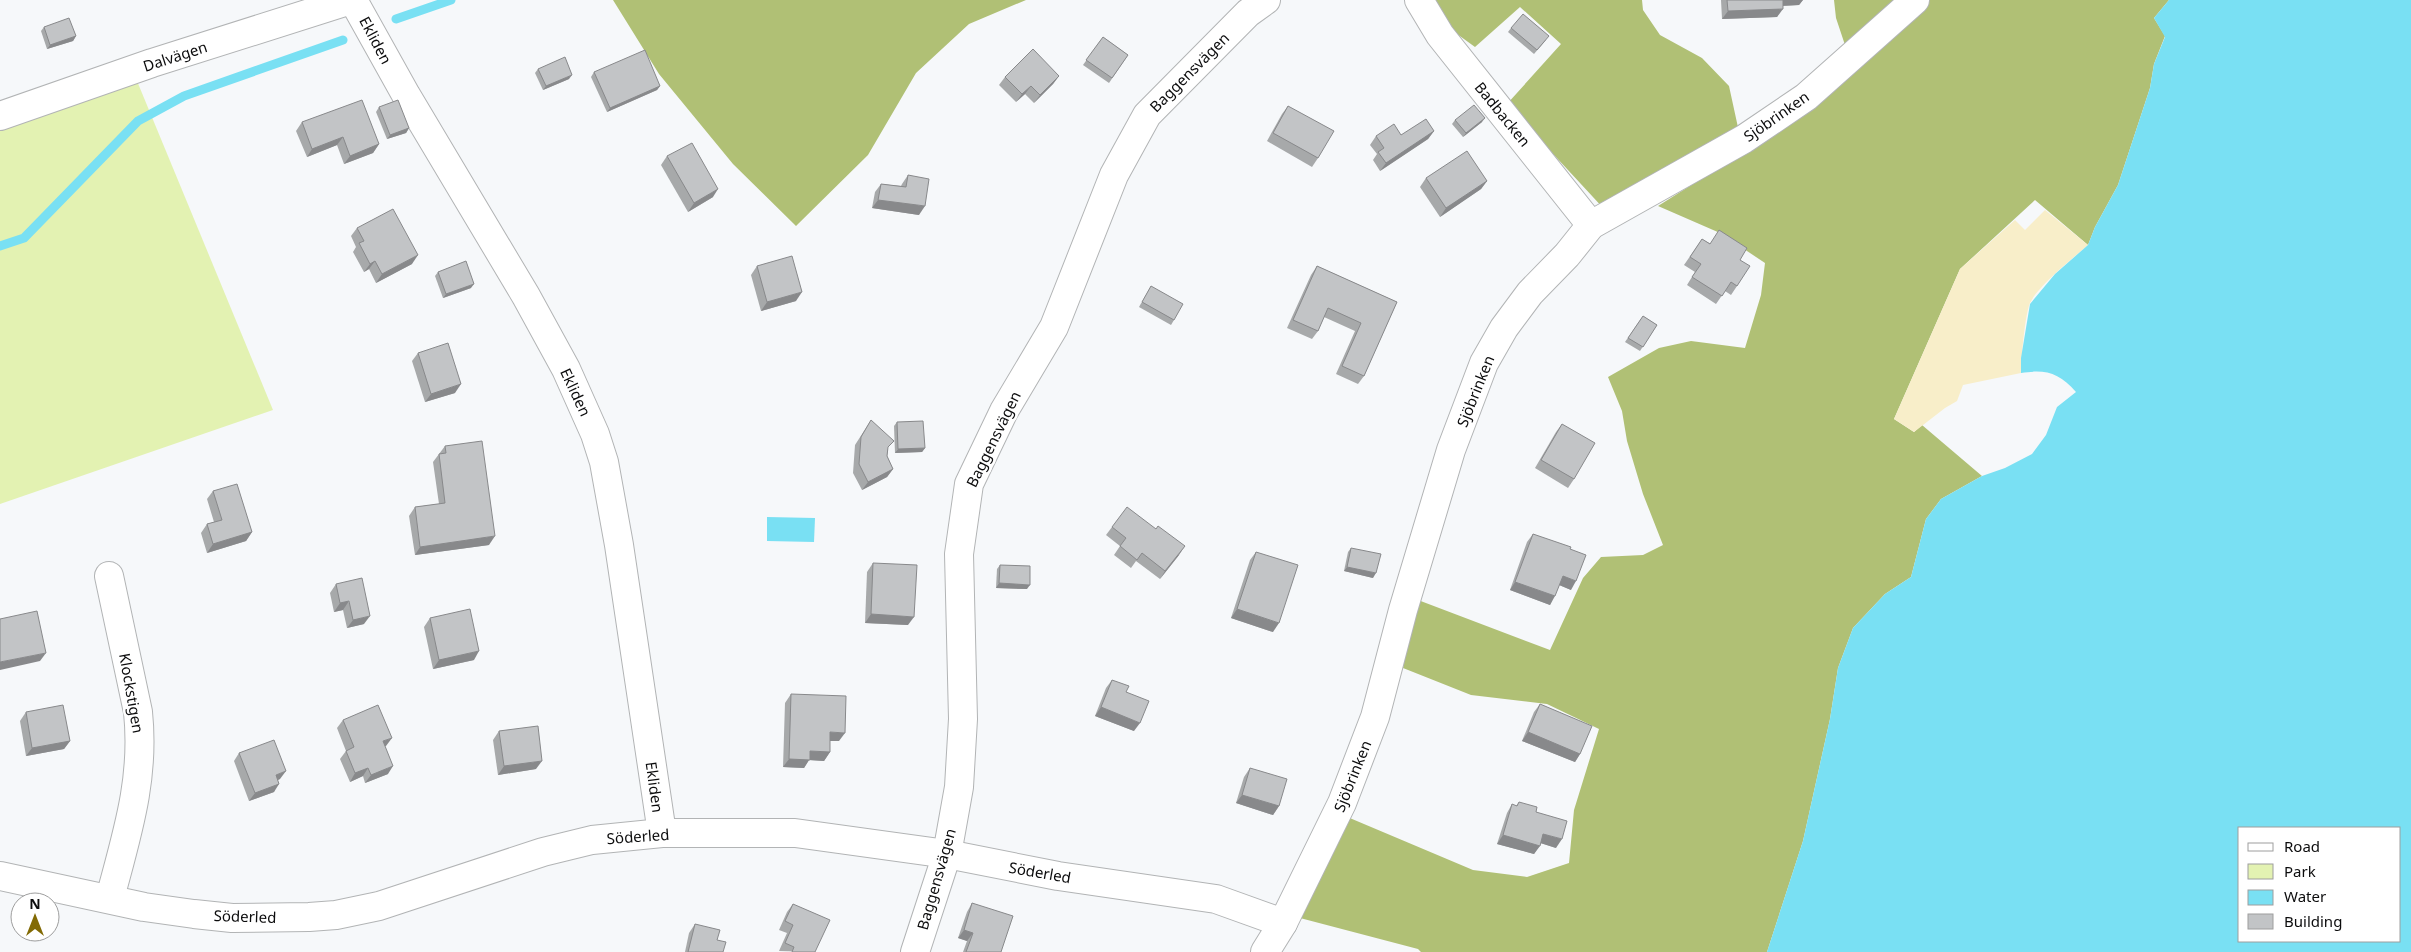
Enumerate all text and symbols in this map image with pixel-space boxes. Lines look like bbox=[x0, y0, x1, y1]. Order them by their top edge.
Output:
street label: Ekliden bbox=[355, 13, 397, 67]
street label: Baggensvägen bbox=[1145, 28, 1233, 116]
street label: Dalvägen bbox=[140, 36, 210, 76]
street label: Badbacken bbox=[1471, 77, 1535, 151]
street label: Sjöbrinken bbox=[1739, 86, 1813, 146]
street label: Sjöbrinken bbox=[1452, 352, 1498, 430]
street label: Ekliden bbox=[556, 365, 596, 419]
street label: Baggensvägen bbox=[961, 388, 1025, 490]
street label: Klockstigen bbox=[115, 651, 149, 735]
street label: Sjöbrinken bbox=[1329, 737, 1375, 815]
street label: Ekliden bbox=[642, 760, 668, 814]
street label: Söderled bbox=[606, 824, 670, 848]
street label: Baggensvägen bbox=[912, 826, 960, 932]
legend bbox=[2238, 827, 2401, 942]
text: Road bbox=[2284, 836, 2320, 856]
street label: Söderled bbox=[1007, 857, 1073, 887]
text: Park bbox=[2284, 861, 2316, 881]
text: Water bbox=[2284, 886, 2326, 906]
north arrow bbox=[10, 892, 60, 942]
text: N bbox=[29, 894, 41, 913]
street label: Söderled bbox=[213, 905, 277, 927]
text: Building bbox=[2284, 911, 2342, 931]

